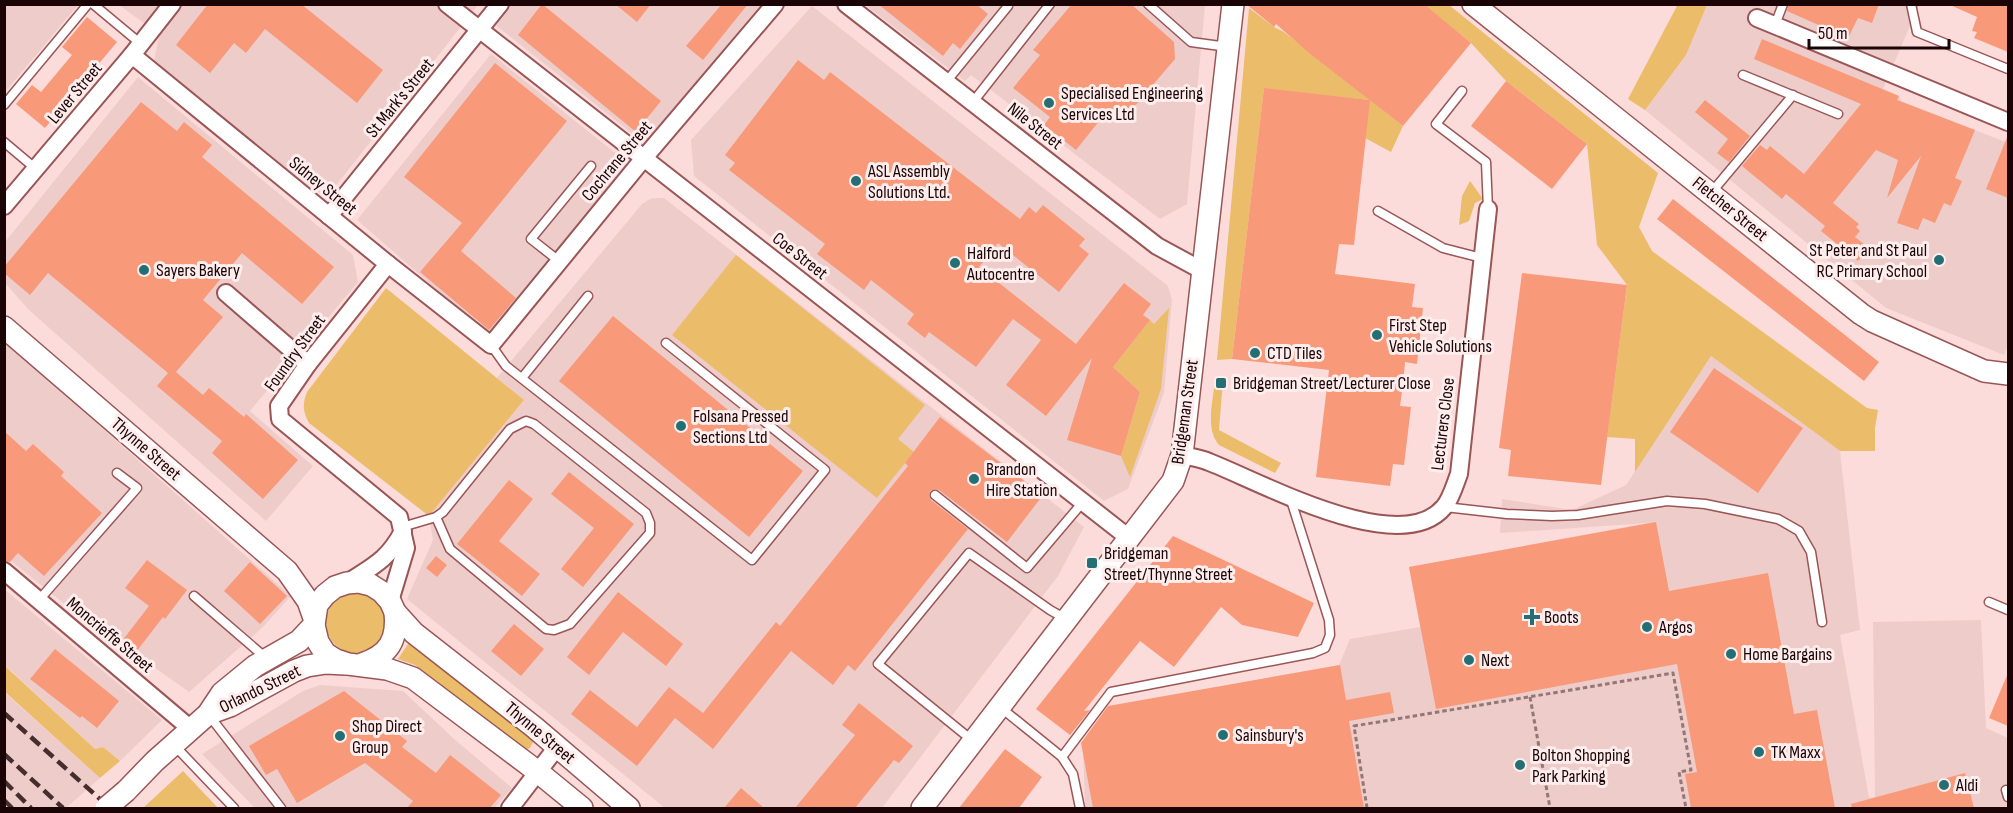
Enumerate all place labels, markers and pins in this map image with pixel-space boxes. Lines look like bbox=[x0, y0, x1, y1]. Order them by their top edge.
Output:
place label: Specialised Engineering Services Ltd bbox=[1061, 83, 1203, 125]
marker: Specialised Engineering Services Ltd bbox=[1042, 96, 1056, 110]
place label: ASL Assembly Solutions Ltd. bbox=[867, 161, 950, 203]
marker: ASL Assembly Solutions Ltd. bbox=[849, 174, 863, 188]
place label: St Peter and St Paul RC Primary School bbox=[1809, 240, 1927, 282]
place label: Halford Autocentre bbox=[966, 243, 1035, 285]
marker: St Peter and St Paul RC Primary School bbox=[1932, 253, 1946, 267]
marker: Halford Autocentre bbox=[948, 256, 962, 270]
place label: Sayers Bakery bbox=[156, 260, 240, 281]
marker: Sayers Bakery bbox=[137, 263, 151, 277]
place label: First Step Vehicle Solutions bbox=[1389, 315, 1492, 357]
marker: First Step Vehicle Solutions bbox=[1370, 328, 1384, 342]
place label: CTD Tiles bbox=[1267, 343, 1322, 364]
marker: CTD Tiles bbox=[1248, 346, 1262, 360]
place label: Bridgeman Street/Lecturer Close bbox=[1233, 373, 1431, 394]
marker: Bridgeman Street/Lecturer Close bbox=[1214, 376, 1228, 390]
place label: Folsana Pressed Sections Ltd bbox=[693, 406, 788, 448]
marker: Folsana Pressed Sections Ltd bbox=[674, 419, 688, 433]
place label: Brandon Hire Station bbox=[986, 459, 1058, 501]
marker: Brandon Hire Station bbox=[967, 472, 981, 486]
place label: Bridgeman Street/Thynne Street bbox=[1104, 543, 1233, 585]
marker: Bridgeman Street/Thynne Street bbox=[1085, 556, 1099, 570]
place label: Boots bbox=[1544, 607, 1579, 628]
marker: Boots bbox=[1525, 610, 1539, 624]
place label: Argos bbox=[1658, 617, 1693, 638]
marker: Argos bbox=[1640, 620, 1654, 634]
place label: Home Bargains bbox=[1743, 644, 1832, 665]
marker: Home Bargains bbox=[1724, 647, 1738, 661]
place label: Next bbox=[1481, 650, 1510, 671]
marker: Next bbox=[1462, 653, 1476, 667]
place label: Shop Direct Group bbox=[352, 716, 423, 758]
place label: Sainsbury's bbox=[1235, 725, 1304, 746]
marker: Sainsbury's bbox=[1216, 728, 1230, 742]
marker: Shop Direct Group bbox=[333, 729, 347, 743]
place label: TK Maxx bbox=[1771, 742, 1821, 763]
place label: Bolton Shopping Park Parking bbox=[1532, 745, 1630, 787]
marker: TK Maxx bbox=[1752, 745, 1766, 759]
marker: Bolton Shopping Park Parking bbox=[1513, 758, 1527, 772]
place label: Aldi bbox=[1955, 775, 1978, 796]
marker: Aldi bbox=[1937, 778, 1951, 792]

